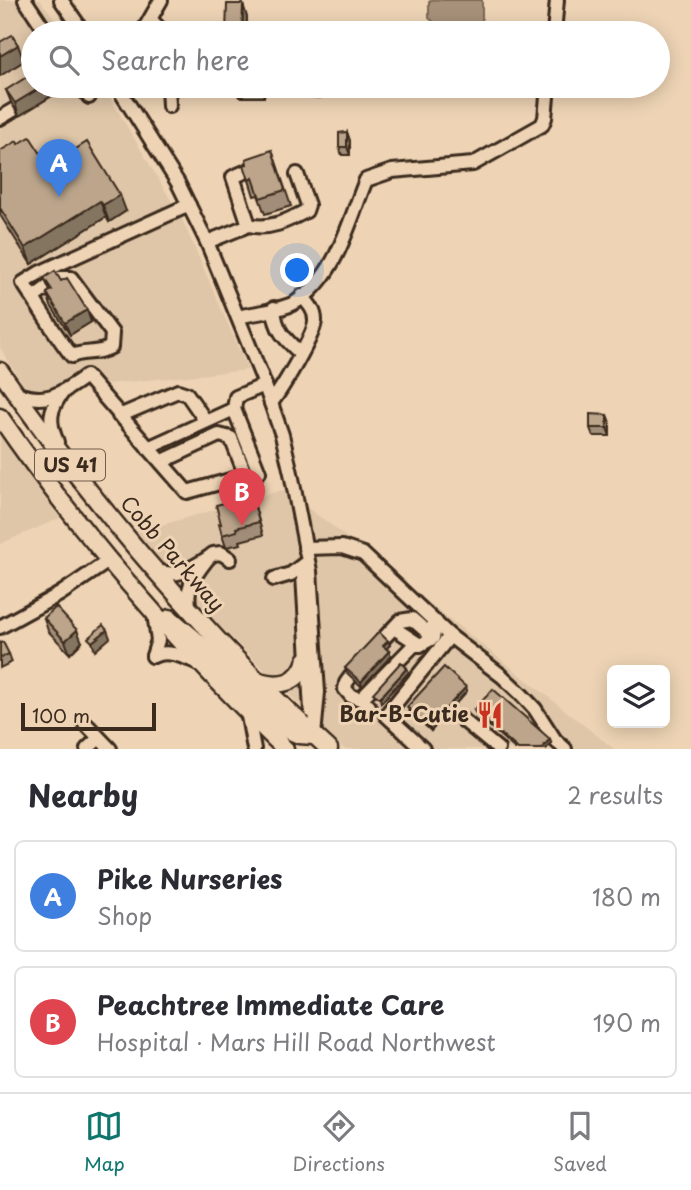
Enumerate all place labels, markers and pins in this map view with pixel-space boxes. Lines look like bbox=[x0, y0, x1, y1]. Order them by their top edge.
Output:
pin: A bbox=[36, 139, 82, 197]
pin: B bbox=[219, 468, 265, 526]
place label: Bar-B-Cutie bbox=[340, 697, 469, 729]
restaurant icon: Bar-B-Cutie bbox=[475, 700, 505, 730]

